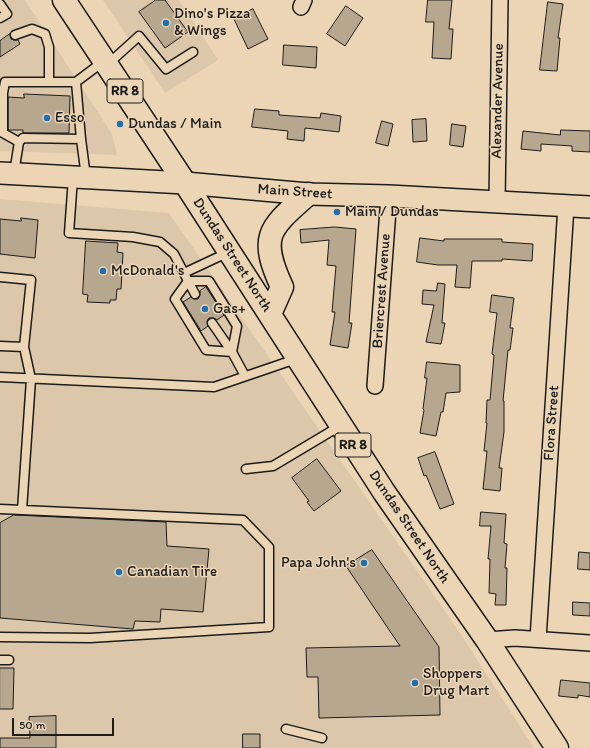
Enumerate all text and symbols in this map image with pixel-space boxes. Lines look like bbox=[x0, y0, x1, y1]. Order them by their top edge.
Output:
place label: Dino's Pizza & Wings bbox=[174, 5, 250, 40]
marker: Dino's Pizza & Wings bbox=[161, 18, 171, 28]
street label: Alexander Avenue bbox=[488, 43, 508, 159]
road number: RR 8 bbox=[107, 79, 143, 103]
place label: Esso bbox=[55, 109, 84, 127]
marker: Esso bbox=[42, 113, 52, 123]
place label: Dundas / Main bbox=[128, 115, 222, 133]
marker: Dundas / Main bbox=[115, 119, 125, 129]
street label: Main Street bbox=[257, 180, 333, 204]
street label: Dundas Street North bbox=[188, 194, 276, 316]
place label: Main / Dundas bbox=[345, 203, 439, 221]
marker: Main / Dundas bbox=[332, 207, 342, 217]
street label: Briercrest Avenue bbox=[369, 233, 395, 349]
place label: McDonald's bbox=[111, 262, 184, 280]
marker: McDonald's bbox=[98, 266, 108, 276]
place label: Gas+ bbox=[213, 300, 246, 318]
marker: Gas+ bbox=[200, 304, 210, 314]
street label: Flora Street bbox=[540, 385, 564, 461]
road number: RR 8 bbox=[335, 433, 371, 457]
street label: Dundas Street North bbox=[364, 467, 454, 587]
place label: Papa John's bbox=[281, 554, 356, 572]
marker: Papa John's bbox=[359, 558, 369, 568]
place label: Canadian Tire bbox=[127, 563, 217, 581]
marker: Canadian Tire bbox=[114, 567, 124, 577]
place label: Shoppers Drug Mart bbox=[423, 665, 489, 700]
marker: Shoppers Drug Mart bbox=[410, 678, 420, 688]
scale bar bbox=[14, 710, 116, 736]
text: 50 m bbox=[19, 718, 45, 732]

